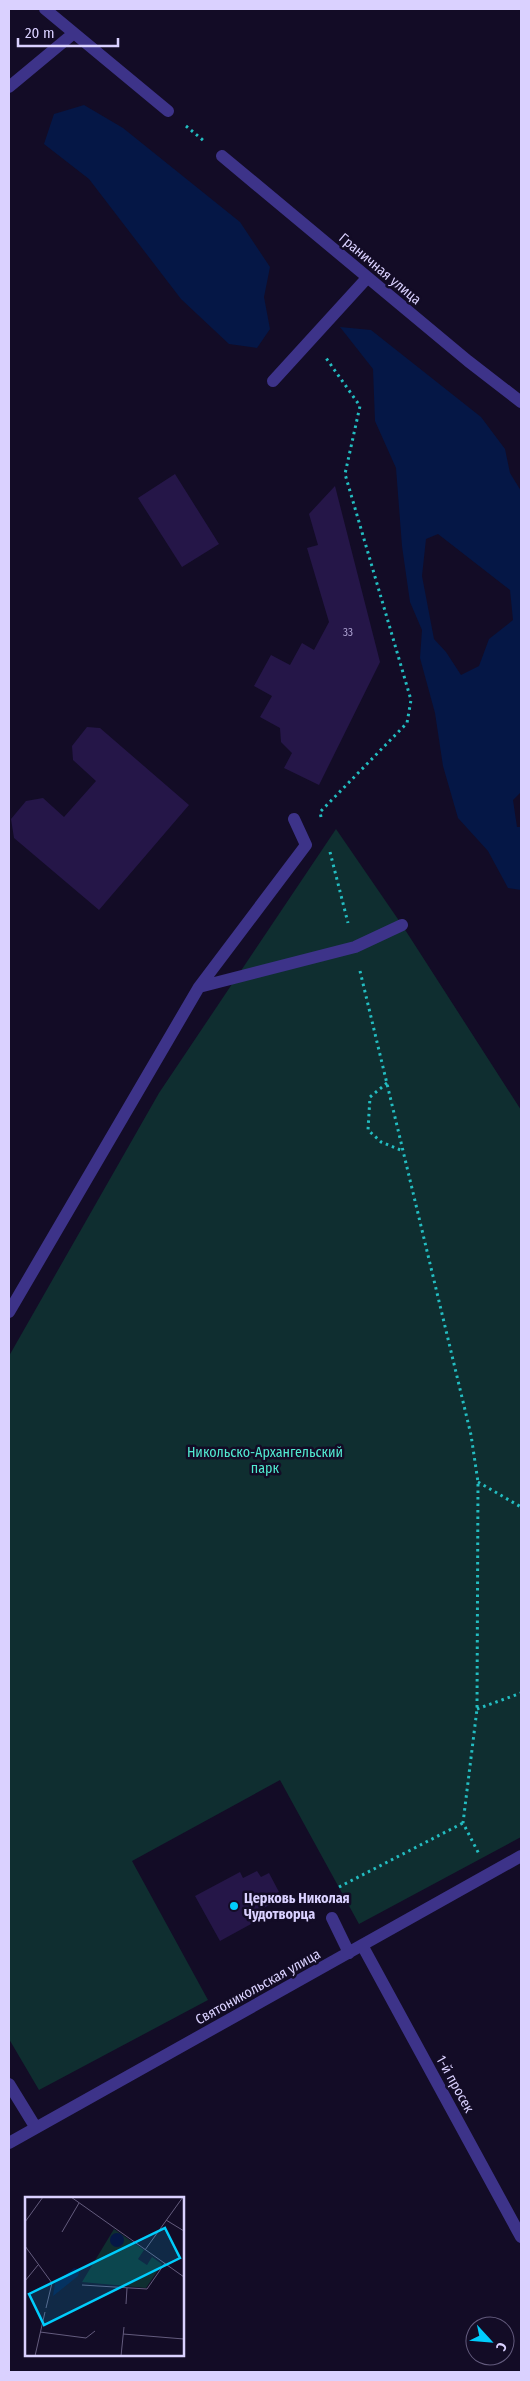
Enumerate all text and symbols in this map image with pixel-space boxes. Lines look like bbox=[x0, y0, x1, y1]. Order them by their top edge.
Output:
scale bar bbox=[18, 15, 118, 47]
text: 20 m bbox=[25, 24, 55, 42]
street label: Граничная улица bbox=[335, 230, 425, 308]
house number: 33 bbox=[343, 626, 353, 639]
park label: Никольско-Архангельский парк bbox=[187, 1444, 343, 1477]
place label: Церковь Николая Чудотворца bbox=[244, 1890, 350, 1923]
marker: Церковь Николая Чудотворца bbox=[228, 1900, 240, 1912]
street label: Святоникольская улица bbox=[192, 1945, 324, 2028]
street label: 1-й просек bbox=[432, 2052, 478, 2116]
inset map bbox=[25, 2197, 184, 2356]
north arrow bbox=[465, 2316, 515, 2366]
text: С bbox=[492, 2339, 510, 2354]

